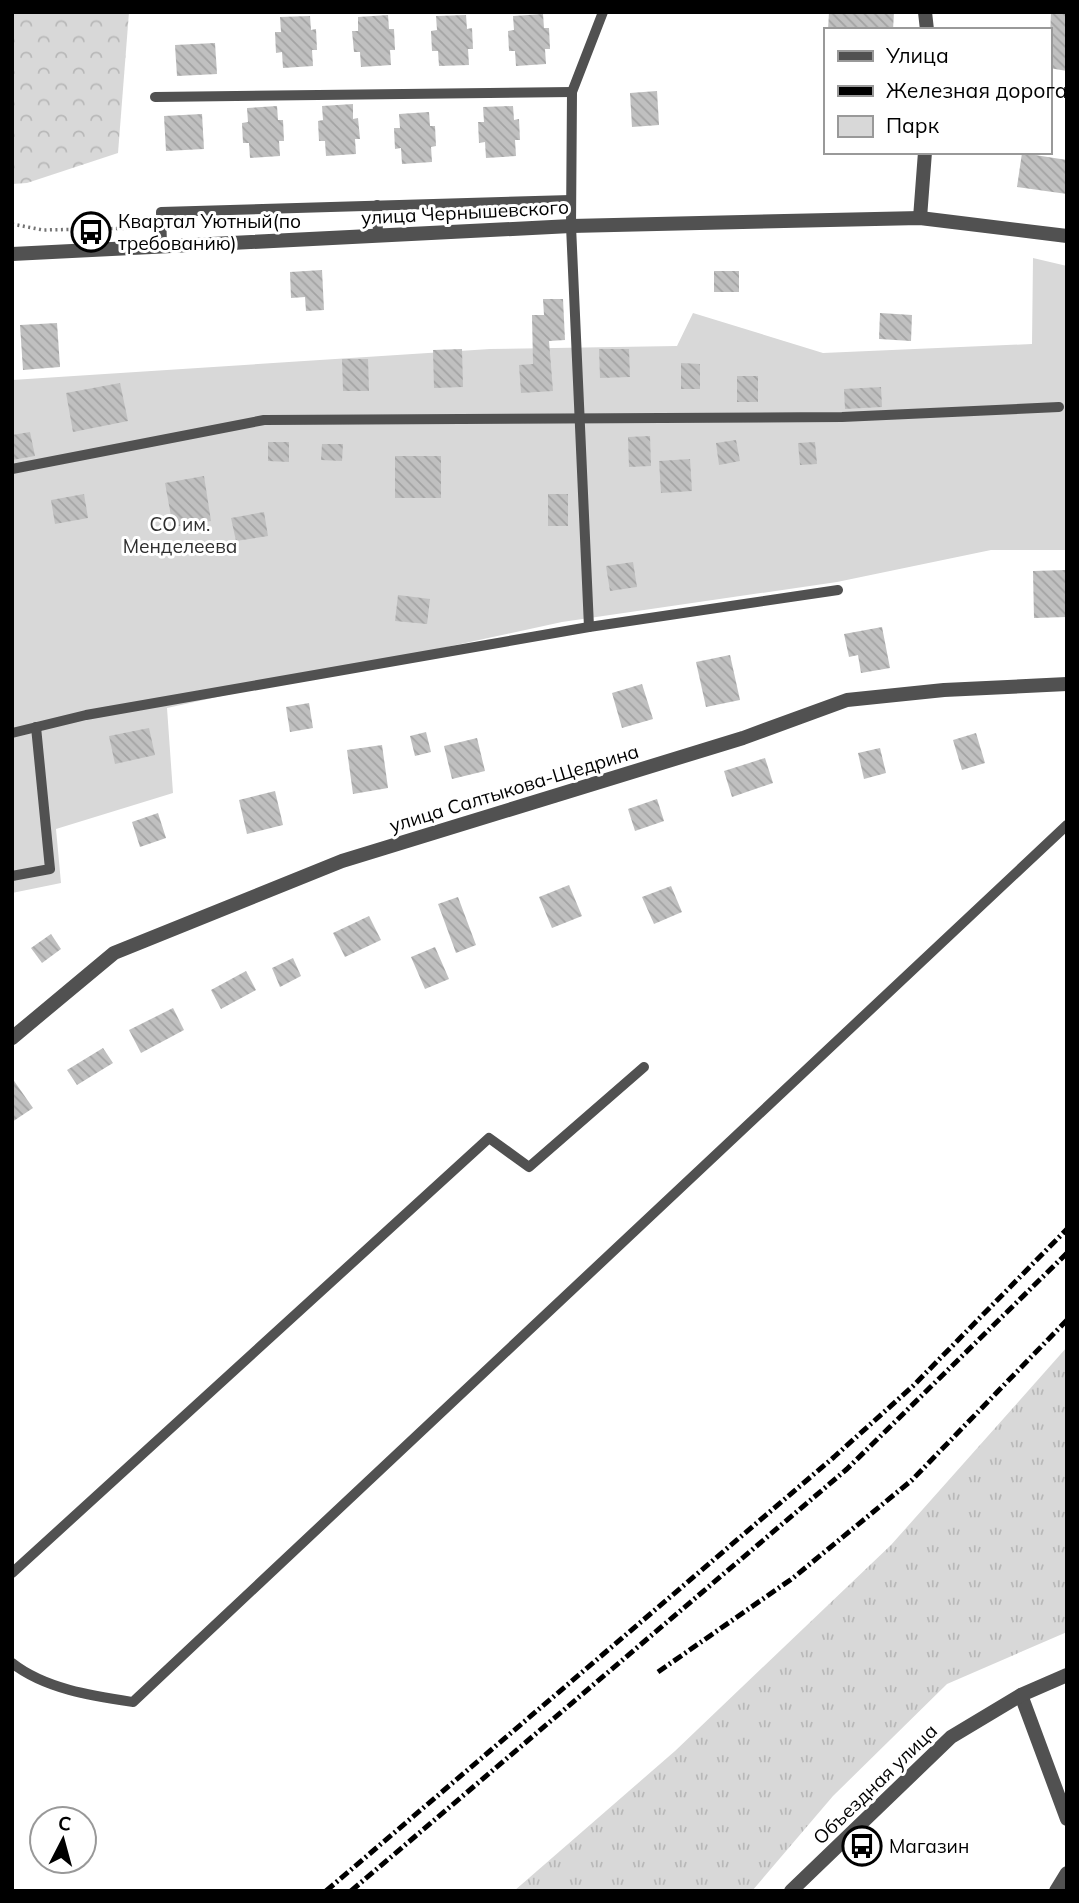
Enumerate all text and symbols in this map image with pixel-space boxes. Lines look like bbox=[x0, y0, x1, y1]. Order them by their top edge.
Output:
legend bbox=[824, 28, 1051, 154]
text: Улица bbox=[885, 42, 949, 68]
text: Железная дорога bbox=[886, 77, 1068, 103]
text: Парк bbox=[886, 112, 940, 138]
street label: улица Чернышевского bbox=[360, 195, 570, 229]
place label: Квартал Уютный(по требованию) bbox=[118, 209, 301, 255]
bus stop icon: Квартал Уютный(по требованию) bbox=[70, 211, 112, 253]
park label: СО им. Менделеева bbox=[123, 512, 237, 558]
street label: улица Салтыкова-Щедрина bbox=[386, 739, 642, 837]
street label: Объездная улица bbox=[808, 1719, 942, 1849]
north arrow bbox=[28, 1805, 98, 1875]
text: С bbox=[57, 1810, 73, 1836]
bus stop icon: Магазин bbox=[841, 1825, 883, 1867]
place label: Магазин bbox=[889, 1834, 969, 1858]

